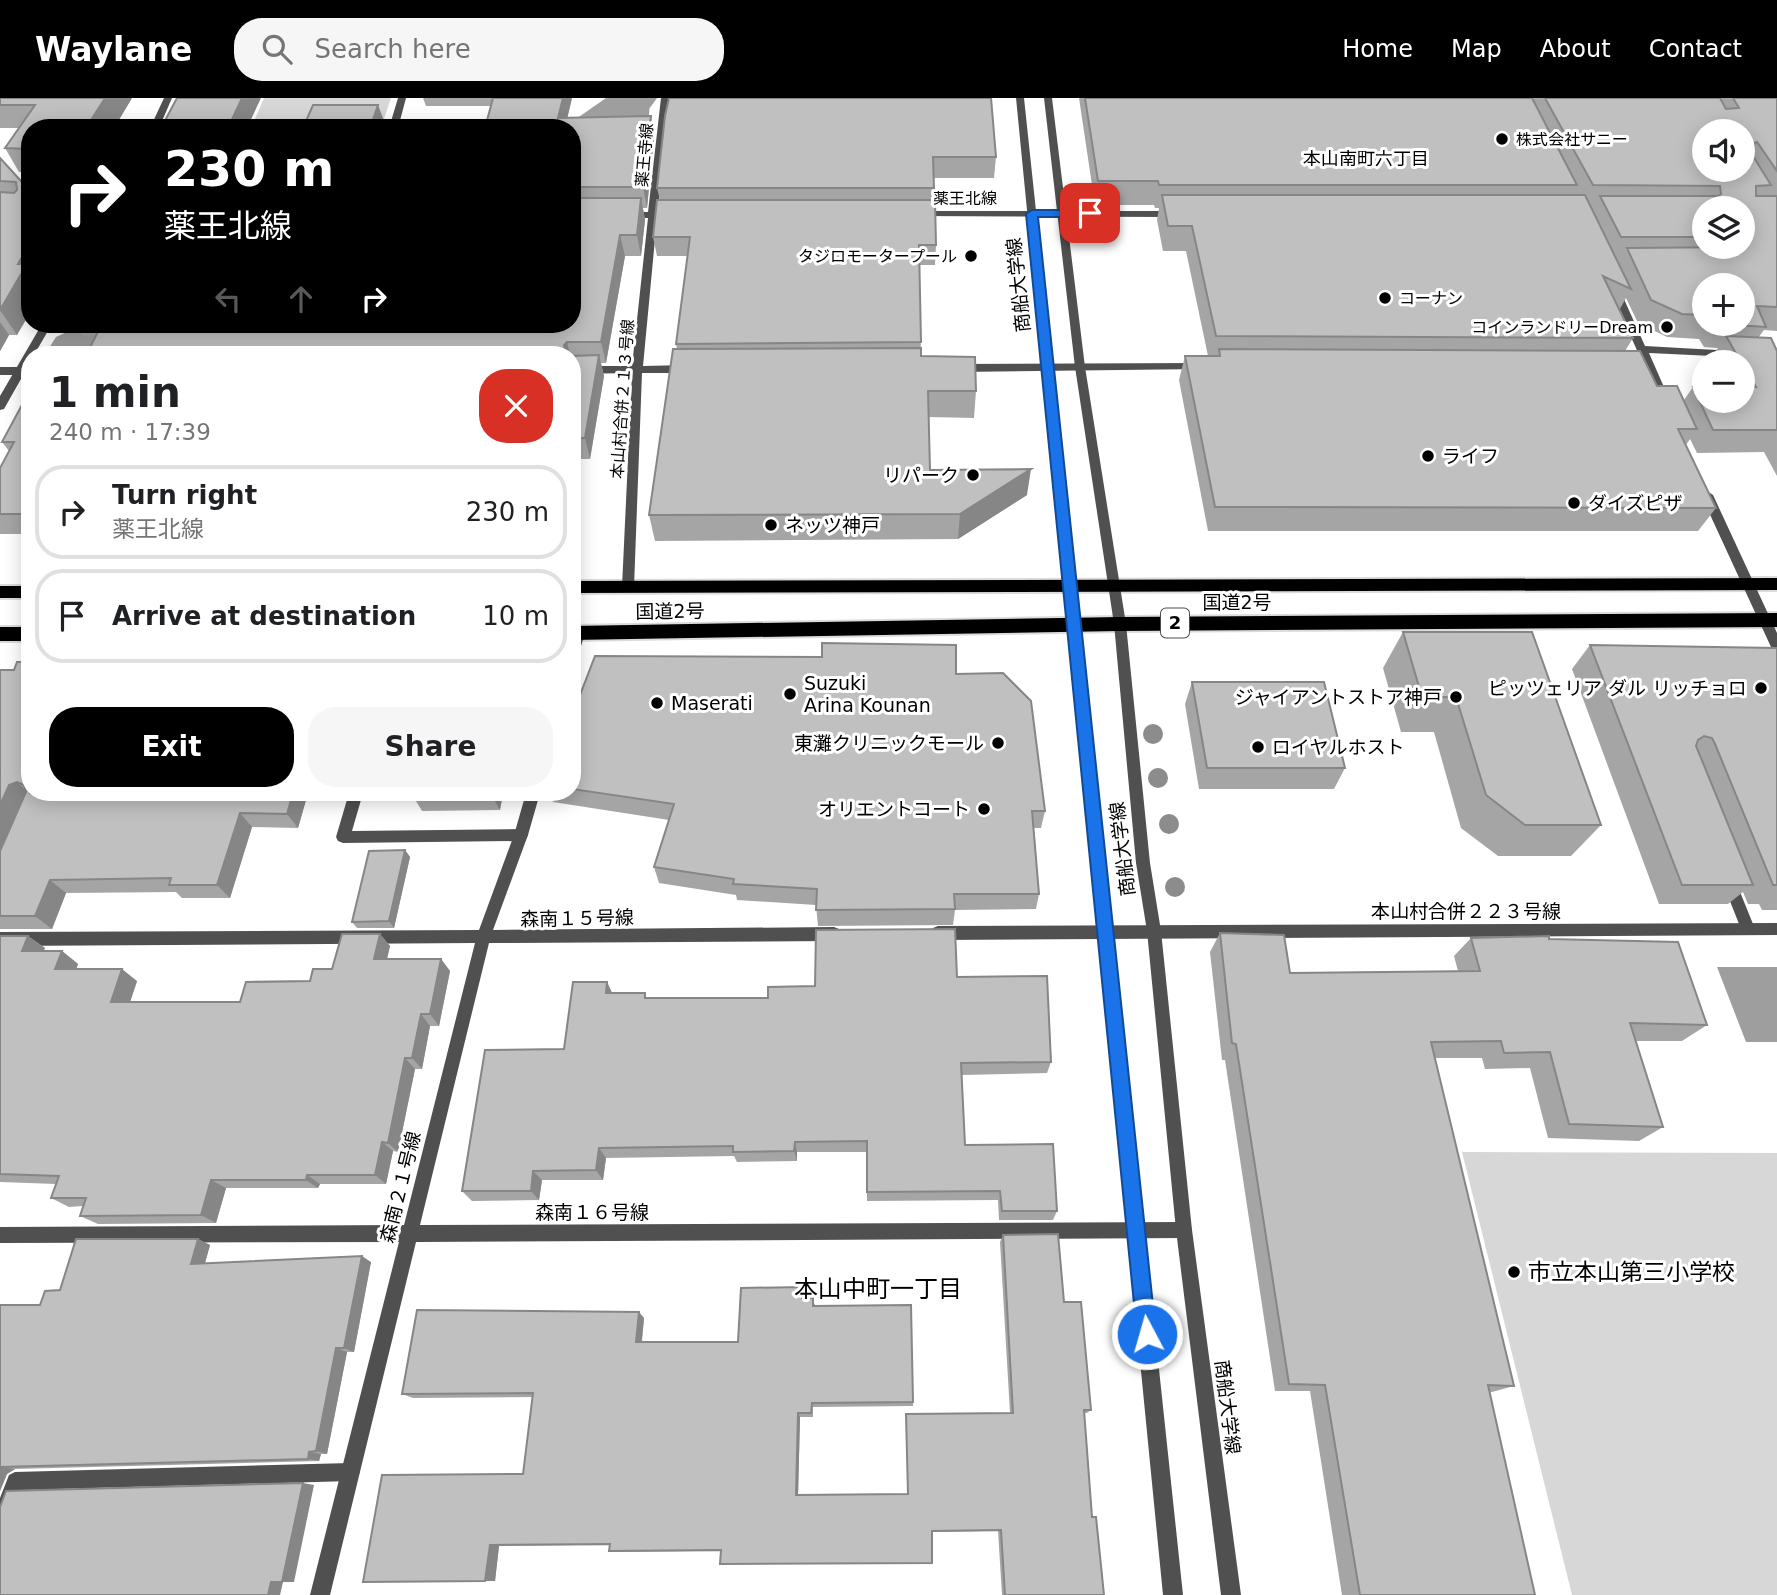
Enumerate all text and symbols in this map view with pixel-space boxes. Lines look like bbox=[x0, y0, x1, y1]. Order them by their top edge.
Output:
search box bbox=[234, 18, 724, 81]
text: Waylane bbox=[35, 30, 192, 69]
icon: search bbox=[258, 30, 296, 68]
text: Search here bbox=[314, 34, 471, 64]
text: Home bbox=[1342, 35, 1413, 63]
text: Map bbox=[1451, 35, 1502, 63]
text: About bbox=[1540, 35, 1611, 63]
text: Contact bbox=[1649, 35, 1742, 63]
map controls bbox=[1692, 119, 1755, 413]
button: sound bbox=[1692, 119, 1755, 182]
street label: 薬王寺線 bbox=[632, 122, 657, 188]
place label: 株式会社サニー bbox=[1516, 130, 1628, 149]
marker: 株式会社サニー bbox=[1494, 131, 1510, 147]
text: 230 m bbox=[164, 141, 334, 198]
icon: right bbox=[49, 147, 140, 238]
district label: 本山南町六丁目 bbox=[1303, 148, 1429, 169]
pin bbox=[1060, 183, 1120, 243]
street label: 薬王北線 bbox=[933, 189, 997, 208]
icon: arrive bbox=[1071, 194, 1109, 232]
button: layers bbox=[1692, 196, 1755, 259]
text: 薬王北線 bbox=[164, 207, 292, 245]
street label: 商船大学線 bbox=[1002, 237, 1034, 333]
place label: タジロモータープール bbox=[798, 247, 957, 266]
marker: タジロモータープール bbox=[963, 248, 979, 264]
button: + bbox=[1692, 273, 1755, 336]
icon: left bbox=[209, 280, 247, 318]
icon: ahead bbox=[282, 280, 320, 318]
icon: right bbox=[355, 280, 393, 318]
place label: コーナン bbox=[1399, 289, 1463, 308]
marker: コーナン bbox=[1377, 290, 1393, 306]
place label: コインランドリーDream bbox=[1471, 318, 1653, 337]
street label: 本山村合併２１３号線 bbox=[607, 319, 638, 480]
marker: コインランドリーDream bbox=[1659, 319, 1675, 335]
button: − bbox=[1692, 350, 1755, 413]
text: 1 min bbox=[49, 368, 181, 417]
button: close bbox=[479, 369, 553, 443]
text: 240 m · 17:39 bbox=[49, 419, 211, 445]
place label: ライフ bbox=[1442, 445, 1499, 467]
marker: ライフ bbox=[1420, 448, 1436, 464]
place label: リパーク bbox=[883, 464, 959, 486]
marker: リパーク bbox=[965, 467, 981, 483]
text: Turn right bbox=[112, 480, 257, 510]
place label: ダイズピザ bbox=[1588, 492, 1682, 514]
icon: right bbox=[53, 493, 91, 531]
marker: ダイズピザ bbox=[1566, 495, 1582, 511]
text: 230 m bbox=[466, 497, 549, 527]
place label: ネッツ神戸 bbox=[785, 514, 880, 536]
text: 薬王北線 bbox=[112, 516, 204, 542]
marker: ネッツ神戸 bbox=[763, 517, 779, 533]
street label: 国道2号 bbox=[1202, 591, 1272, 613]
icon: arrive bbox=[53, 597, 91, 635]
street label: 国道2号 bbox=[635, 599, 705, 623]
text: Arrive at destination bbox=[112, 601, 416, 631]
text: 10 m bbox=[482, 601, 549, 631]
road number: 2 bbox=[1161, 608, 1189, 638]
place label: Suzuki Arina Kounan bbox=[804, 672, 931, 716]
place label: ピッツェリア ダル リッチョロ bbox=[1488, 677, 1747, 699]
marker: ピッツェリア ダル リッチョロ bbox=[1753, 680, 1769, 696]
marker: Suzuki Arina Kounan bbox=[782, 686, 798, 702]
place label: ジャイアントストア神戸 bbox=[1235, 686, 1442, 708]
marker: ジャイアントストア神戸 bbox=[1448, 689, 1464, 705]
place label: Maserati bbox=[671, 692, 753, 714]
marker: Maserati bbox=[649, 695, 665, 711]
button: Exit bbox=[49, 707, 294, 787]
button: Share bbox=[308, 707, 553, 787]
place label: 東灘クリニックモール bbox=[794, 732, 984, 754]
marker: 東灘クリニックモール bbox=[990, 735, 1006, 751]
place label: ロイヤルホスト bbox=[1272, 736, 1404, 758]
marker: ロイヤルホスト bbox=[1250, 739, 1266, 755]
place label: オリエントコート bbox=[818, 798, 970, 820]
marker: オリエントコート bbox=[976, 801, 992, 817]
street label: 商船大学線 bbox=[1105, 801, 1139, 897]
street label: 本山村合併２２３号線 bbox=[1371, 900, 1561, 922]
street label: 森南１５号線 bbox=[520, 906, 634, 930]
street label: 森南２１号線 bbox=[376, 1129, 424, 1245]
street label: 森南１６号線 bbox=[535, 1201, 649, 1223]
place label: 市立本山第三小学校 bbox=[1528, 1259, 1735, 1285]
marker: 市立本山第三小学校 bbox=[1506, 1264, 1522, 1280]
district label: 本山中町一丁目 bbox=[794, 1275, 962, 1303]
position arrow bbox=[1110, 1297, 1184, 1371]
street label: 商船大学線 bbox=[1211, 1359, 1245, 1455]

